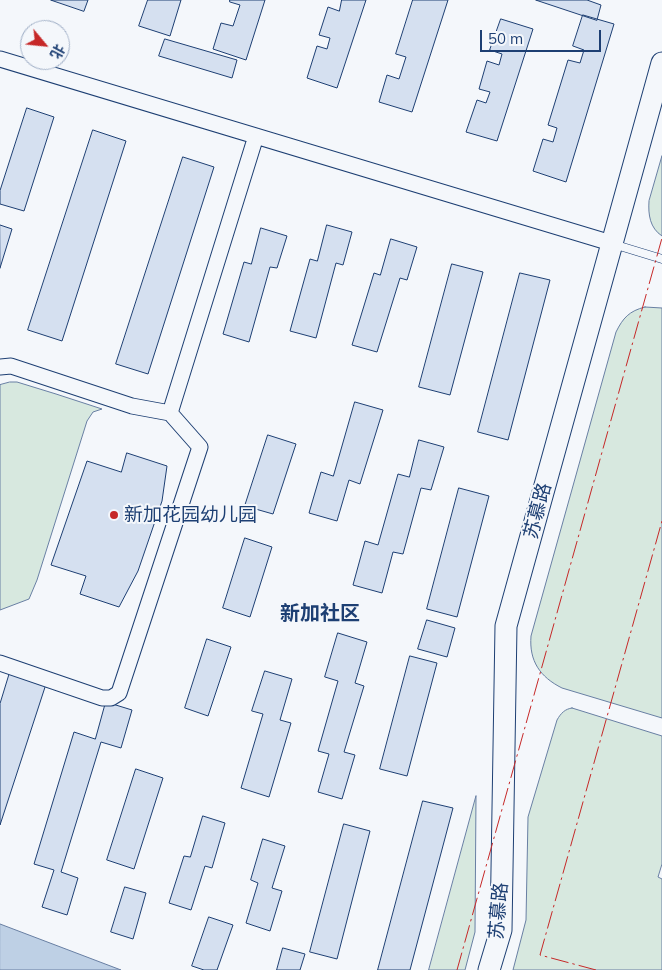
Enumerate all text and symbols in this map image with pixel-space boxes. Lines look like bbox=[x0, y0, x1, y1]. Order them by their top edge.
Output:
north arrow bbox=[20, 20, 70, 70]
scale bar bbox=[482, 20, 603, 52]
text: 50 m bbox=[488, 29, 523, 48]
text: 北 bbox=[46, 41, 69, 62]
street label: 苏慕路 bbox=[520, 481, 556, 541]
place label: 新加花园幼儿园 bbox=[124, 504, 257, 526]
marker: 新加花园幼儿园 bbox=[108, 509, 120, 521]
district label: 新加社区 bbox=[280, 602, 360, 626]
street label: 苏慕路 bbox=[485, 882, 513, 940]

